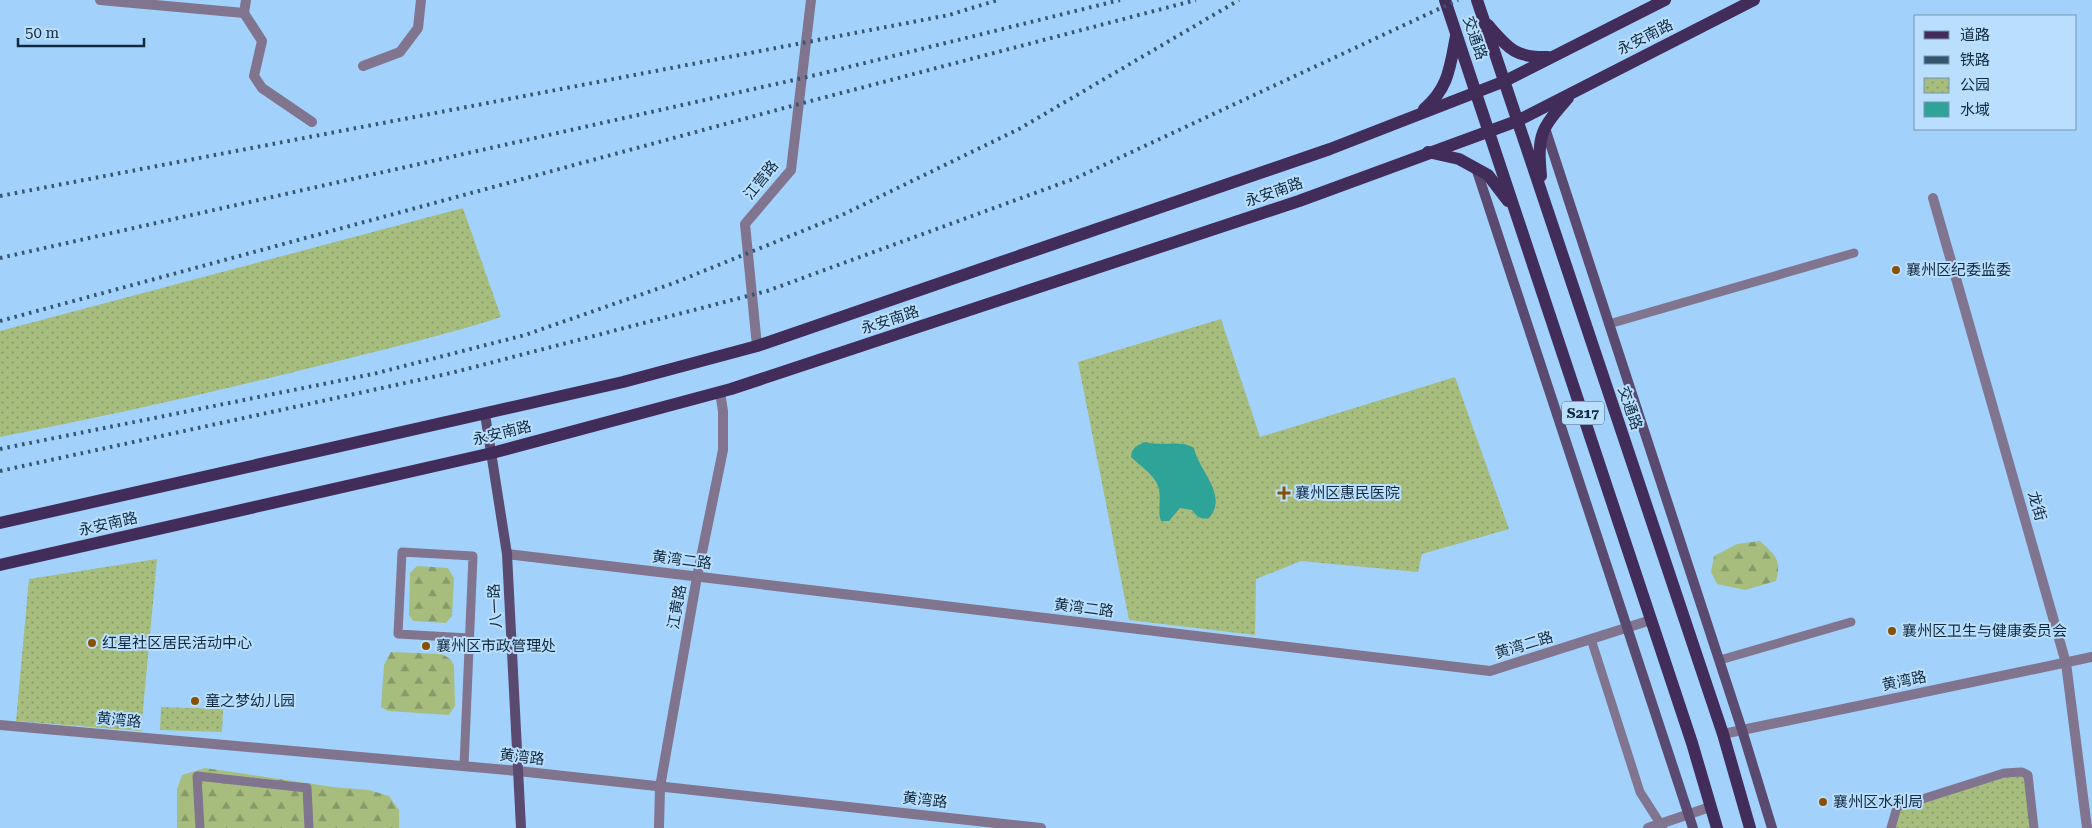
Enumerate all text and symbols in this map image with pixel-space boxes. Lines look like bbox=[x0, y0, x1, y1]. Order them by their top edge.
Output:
street label: 交通路 bbox=[1459, 14, 1491, 62]
scale bar bbox=[18, 15, 144, 47]
street label: 永安南路 bbox=[1614, 15, 1676, 59]
legend bbox=[1914, 15, 2077, 130]
text: 50 m bbox=[25, 24, 60, 42]
text: 道路 bbox=[1960, 26, 1990, 44]
text: 铁路 bbox=[1960, 51, 1990, 69]
text: 公园 bbox=[1960, 76, 1990, 94]
text: 水域 bbox=[1960, 101, 1990, 119]
street label: 江营路 bbox=[740, 157, 782, 203]
street label: 永安南路 bbox=[1243, 174, 1305, 210]
place label: 襄州区纪委监委 bbox=[1906, 261, 2011, 279]
marker: 襄州区纪委监委 bbox=[1890, 264, 1902, 276]
street label: 永安南路 bbox=[859, 302, 921, 338]
street label: 交通路 bbox=[1614, 384, 1646, 432]
road number: S217 bbox=[1562, 402, 1604, 424]
street label: 永安南路 bbox=[471, 417, 533, 449]
place label: 襄州区惠民医院 bbox=[1295, 484, 1400, 502]
marker: 襄州区惠民医院 bbox=[1277, 486, 1291, 500]
street label: 龙街 bbox=[2024, 489, 2050, 523]
street label: 永安南路 bbox=[77, 508, 139, 540]
street label: 黄湾二路 bbox=[651, 547, 713, 573]
street label: 八一路 bbox=[485, 583, 505, 629]
street label: 江黄路 bbox=[664, 583, 690, 631]
street label: 黄湾二路 bbox=[1053, 595, 1115, 621]
place label: 襄州区卫生与健康委员会 bbox=[1902, 622, 2067, 640]
marker: 襄州区卫生与健康委员会 bbox=[1886, 625, 1898, 637]
street label: 黄湾二路 bbox=[1493, 628, 1555, 662]
place label: 红星社区居民活动中心 bbox=[102, 634, 252, 652]
marker: 红星社区居民活动中心 bbox=[86, 637, 98, 649]
place label: 襄州区市政管理处 bbox=[436, 637, 556, 655]
marker: 襄州区市政管理处 bbox=[420, 640, 432, 652]
street label: 黄湾路 bbox=[1880, 668, 1928, 694]
place label: 童之梦幼儿园 bbox=[205, 692, 295, 710]
marker: 童之梦幼儿园 bbox=[189, 695, 201, 707]
street label: 黄湾路 bbox=[96, 709, 142, 731]
street label: 黄湾路 bbox=[499, 746, 545, 768]
street label: 黄湾路 bbox=[902, 789, 948, 811]
place label: 襄州区水利局 bbox=[1833, 793, 1923, 811]
marker: 襄州区水利局 bbox=[1817, 796, 1829, 808]

